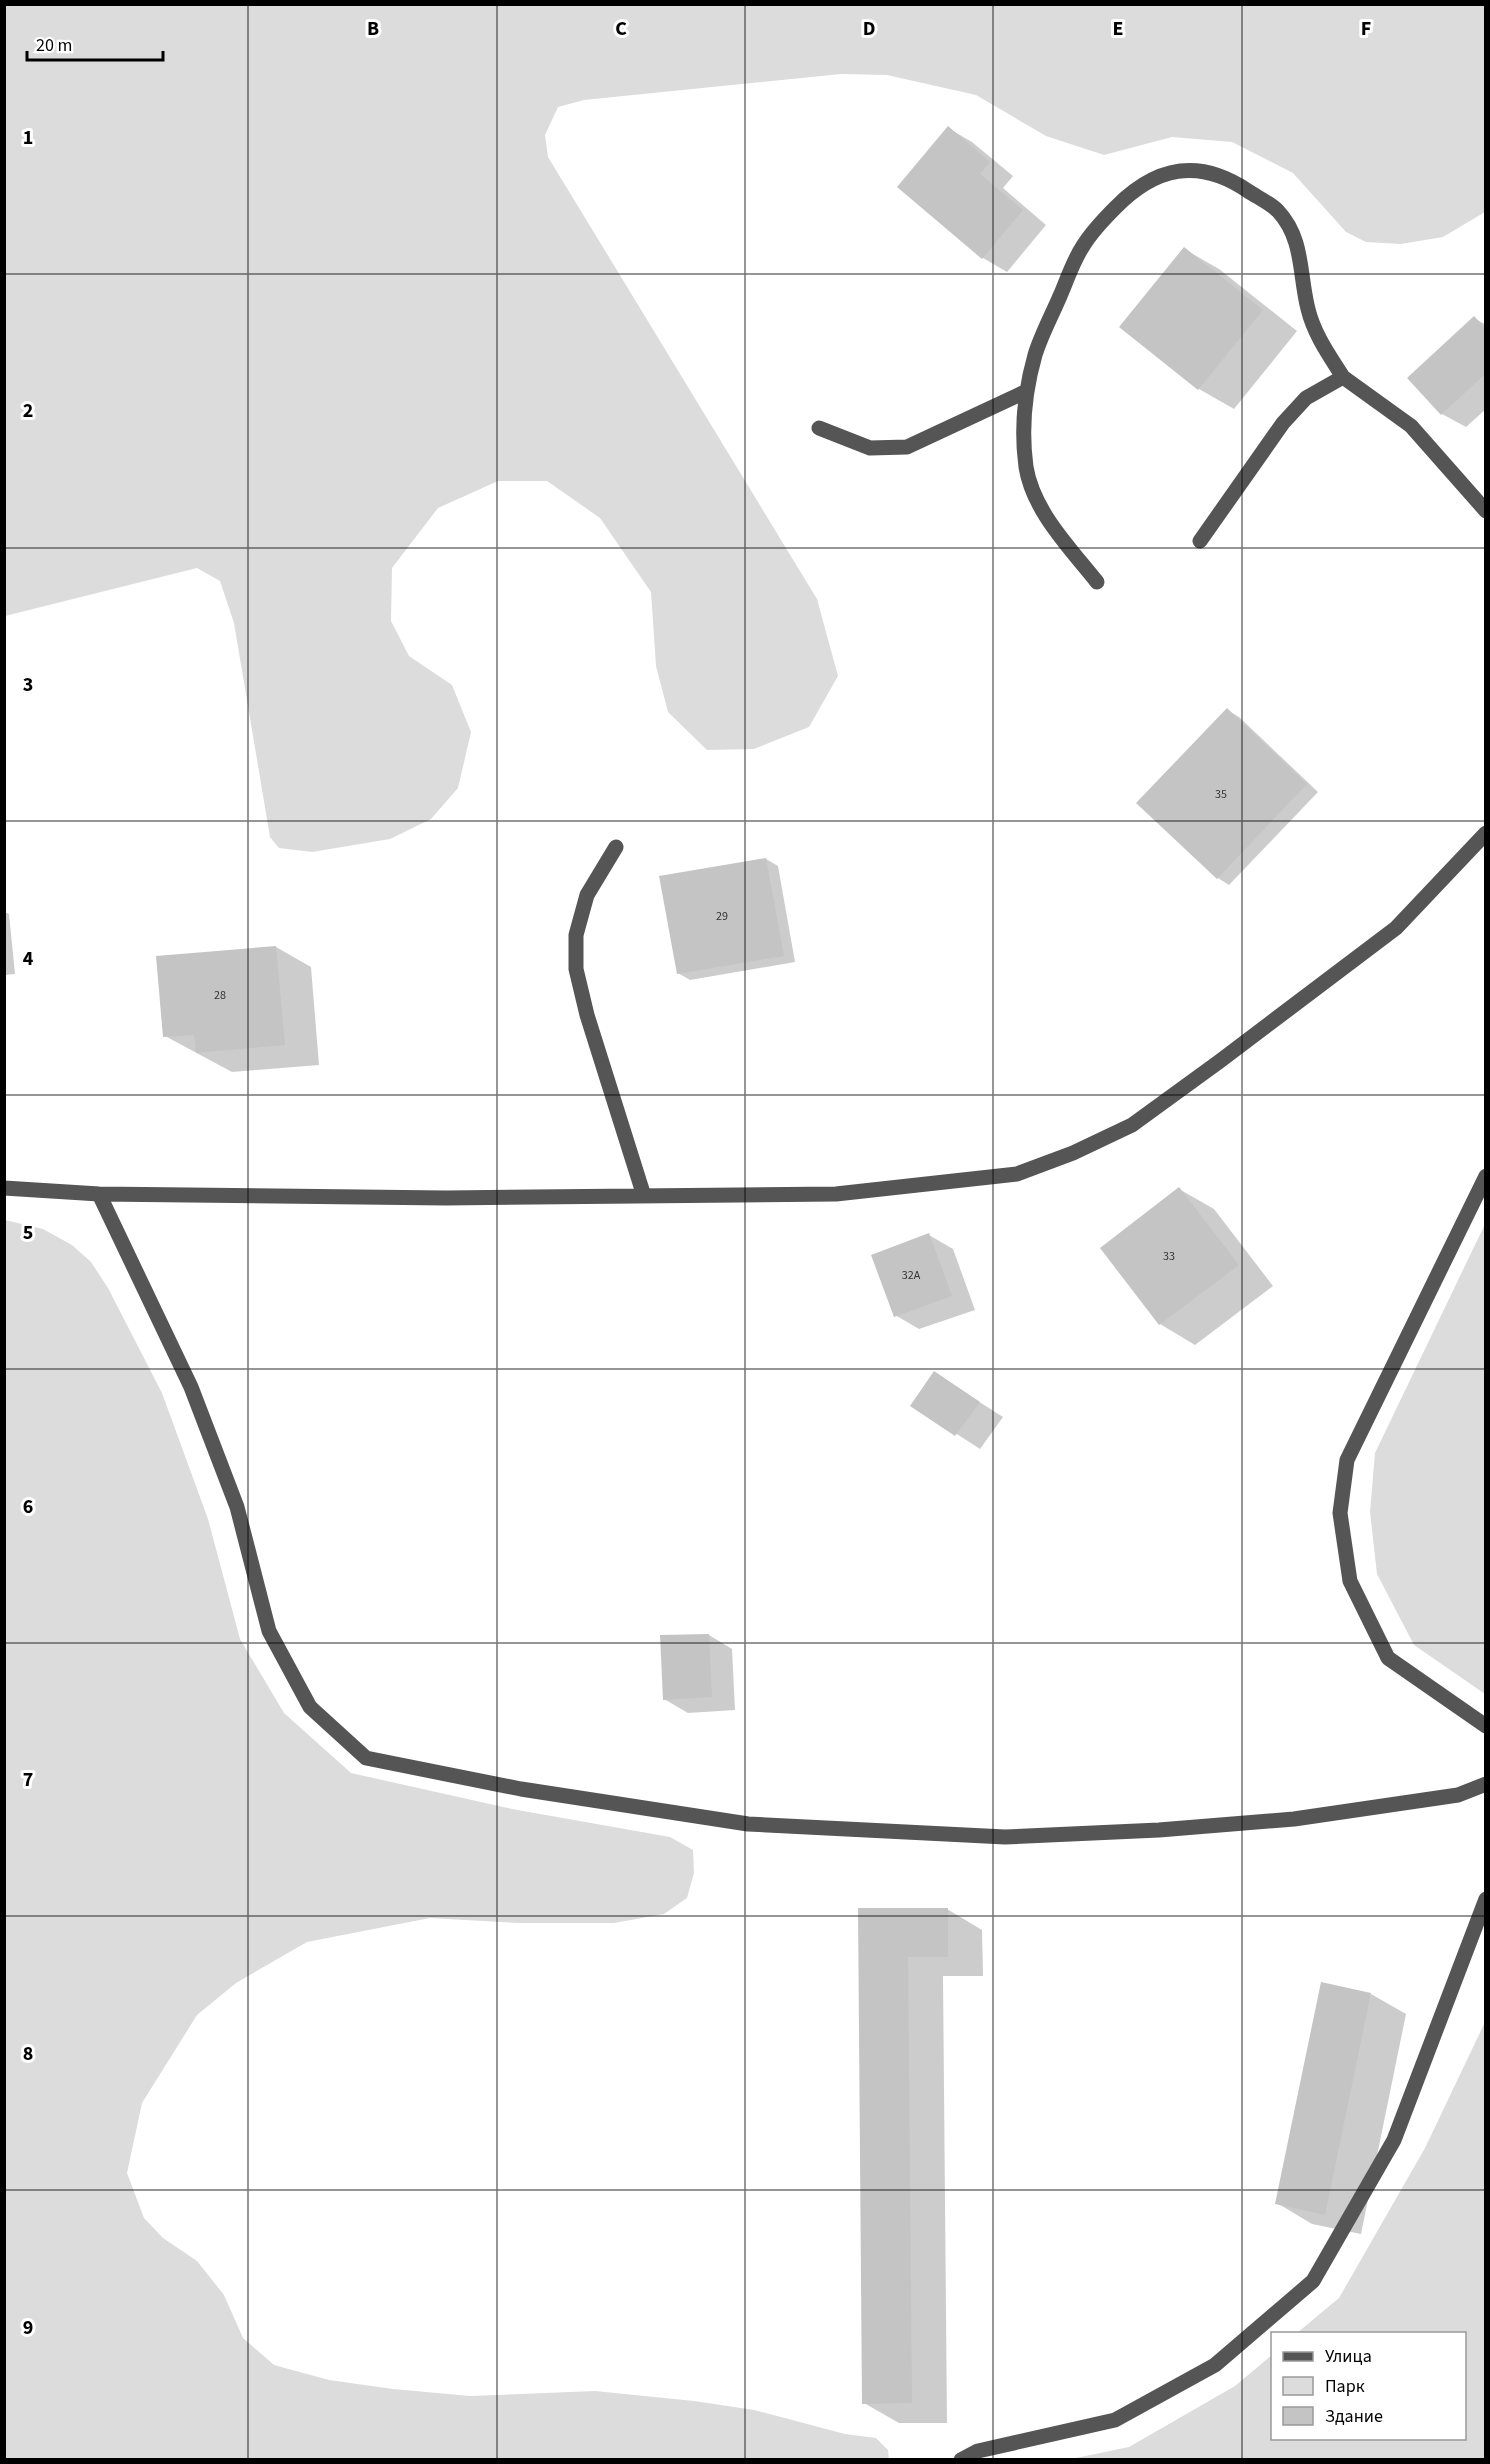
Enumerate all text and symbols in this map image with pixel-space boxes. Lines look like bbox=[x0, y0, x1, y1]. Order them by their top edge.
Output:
text: B bbox=[367, 15, 379, 43]
text: C bbox=[615, 15, 627, 43]
text: D bbox=[863, 15, 875, 43]
text: E bbox=[1113, 15, 1123, 43]
text: F bbox=[1361, 15, 1371, 43]
scale bar bbox=[27, 24, 164, 62]
text: 20 m bbox=[36, 33, 72, 58]
text: 1 bbox=[23, 124, 33, 152]
text: 2 bbox=[23, 397, 33, 425]
text: 3 bbox=[23, 671, 33, 699]
house number: 35 bbox=[1215, 786, 1227, 803]
house number: 29 bbox=[716, 908, 728, 925]
text: 4 bbox=[23, 945, 34, 973]
house number: 28 bbox=[214, 987, 226, 1004]
text: 5 bbox=[23, 1219, 33, 1247]
house number: 33 bbox=[1163, 1248, 1175, 1265]
house number: 32А bbox=[902, 1267, 921, 1284]
text: 6 bbox=[23, 1493, 33, 1521]
text: 7 bbox=[23, 1766, 33, 1794]
text: 8 bbox=[23, 2040, 33, 2068]
text: 9 bbox=[23, 2314, 33, 2342]
legend bbox=[1271, 2332, 1466, 2440]
text: Улица bbox=[1325, 2344, 1372, 2369]
text: Парк bbox=[1325, 2374, 1365, 2399]
text: Здание bbox=[1325, 2404, 1383, 2429]

